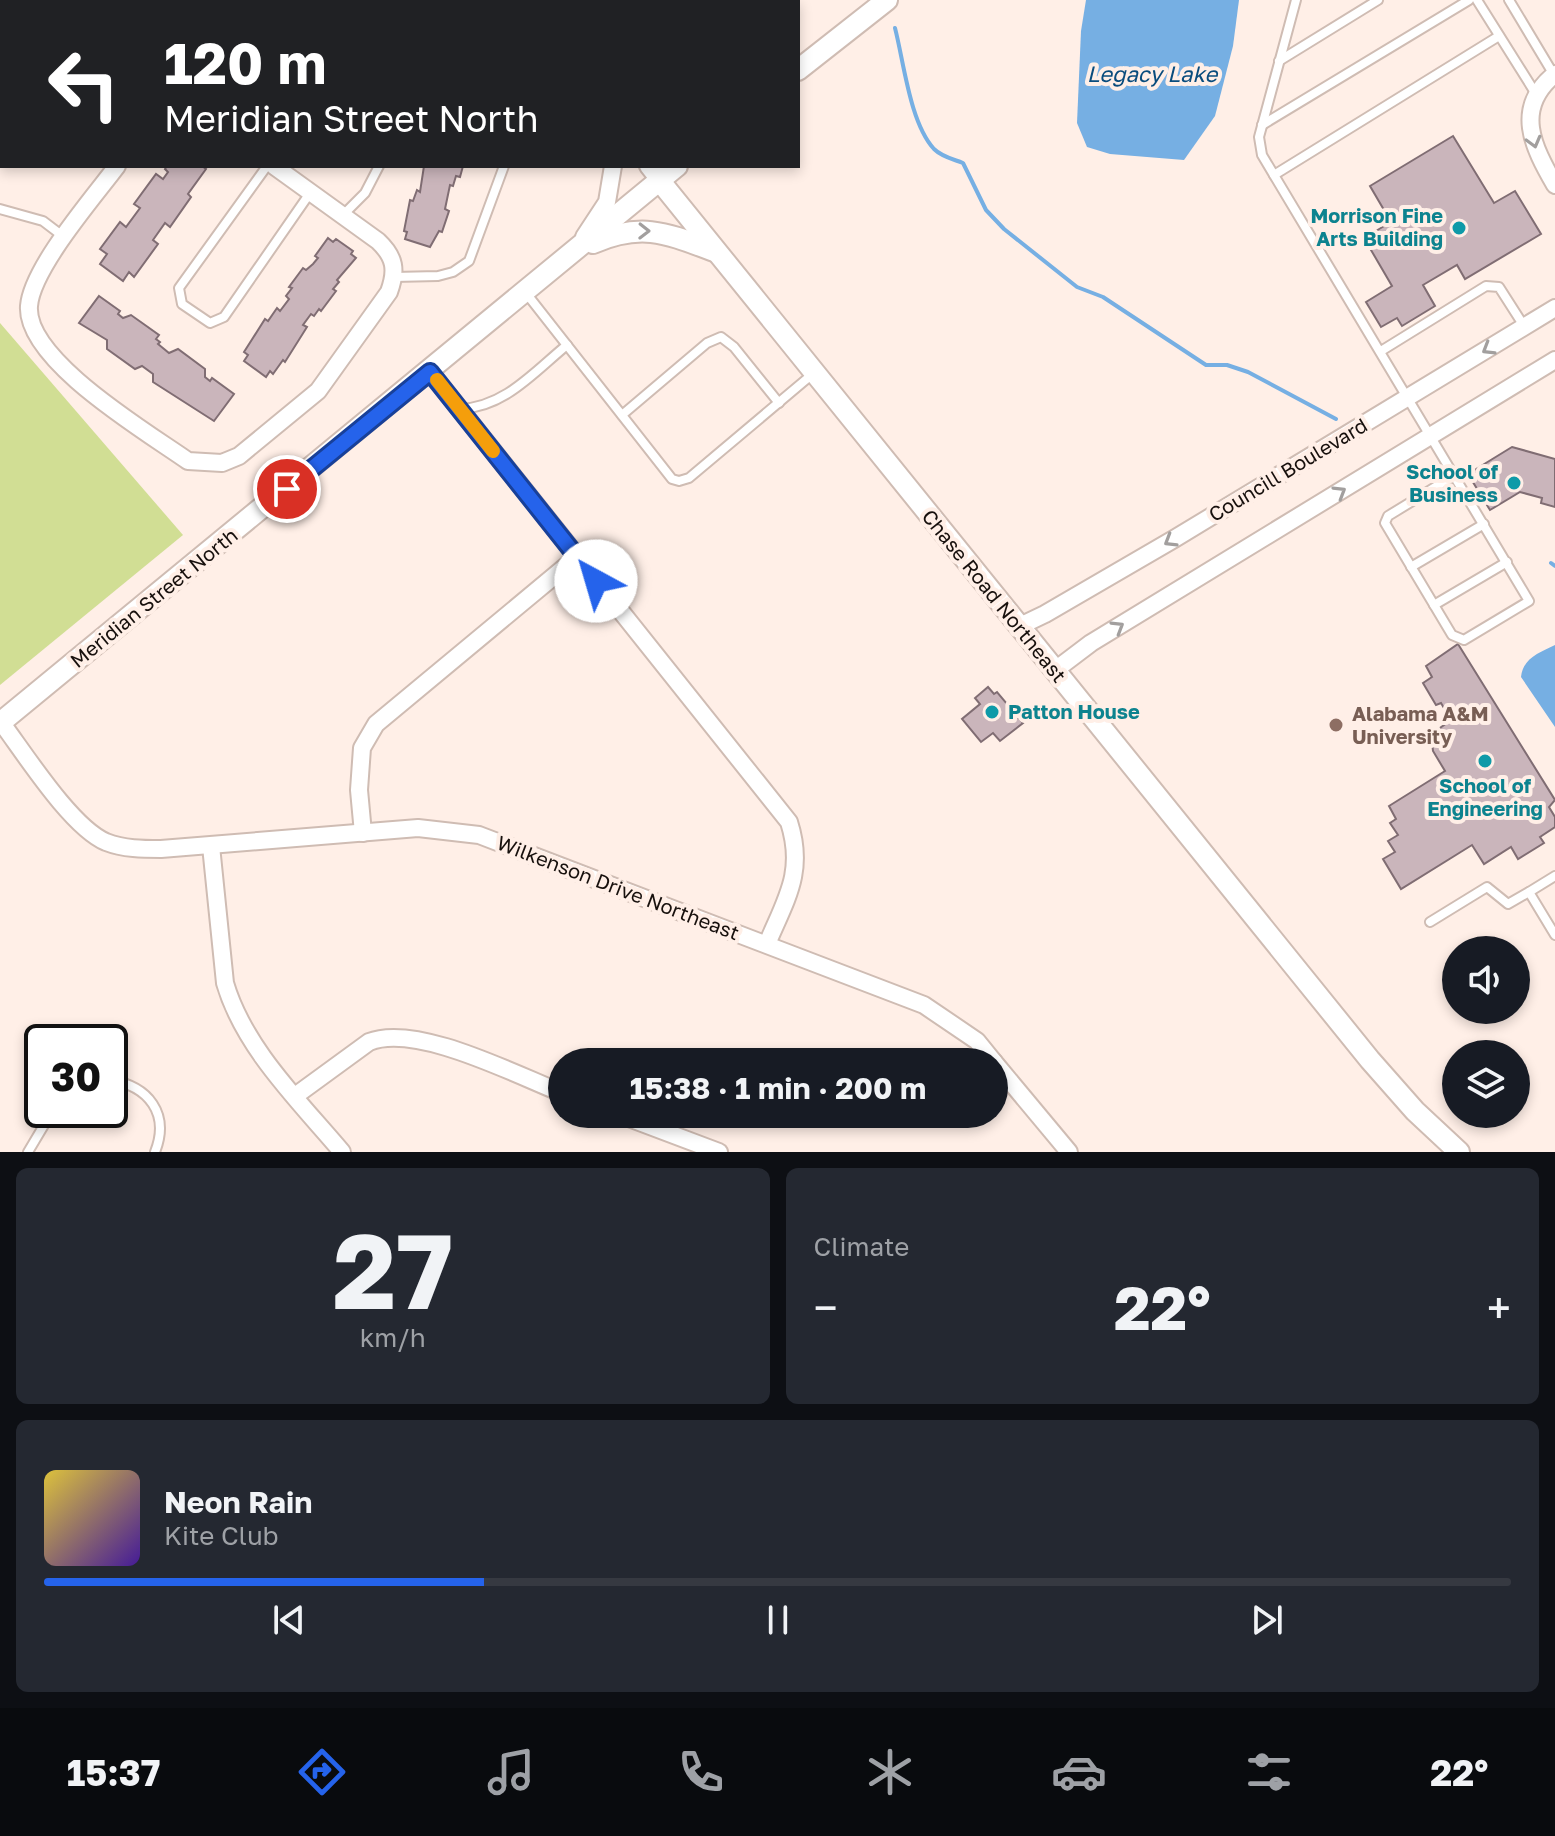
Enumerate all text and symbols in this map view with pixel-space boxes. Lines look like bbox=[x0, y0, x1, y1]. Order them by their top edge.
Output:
text: 120 m bbox=[164, 29, 326, 96]
icon: left bbox=[32, 32, 136, 136]
water label: Legacy Lake bbox=[1087, 60, 1219, 87]
text: Meridian Street North bbox=[164, 97, 539, 140]
one-way arrow bbox=[1525, 135, 1541, 149]
place label: Morrison Fine Arts Building bbox=[1311, 203, 1443, 250]
marker: Morrison Fine Arts Building bbox=[1450, 219, 1468, 237]
one-way arrow bbox=[638, 222, 651, 240]
one-way arrow bbox=[1482, 339, 1497, 354]
street label: Councill Boulevard bbox=[1204, 412, 1371, 526]
pin bbox=[253, 455, 321, 523]
place label: School of Business bbox=[1406, 459, 1499, 506]
icon: arrive bbox=[265, 467, 309, 511]
marker: School of Business bbox=[1505, 474, 1523, 492]
one-way arrow bbox=[1331, 486, 1346, 502]
street label: Chase Road Northeast bbox=[918, 504, 1072, 687]
street label: Meridian Street North bbox=[65, 522, 242, 672]
one-way arrow bbox=[1164, 531, 1179, 547]
position arrow bbox=[554, 539, 638, 623]
one-way arrow bbox=[1109, 621, 1124, 636]
place label: Patton House bbox=[1008, 699, 1140, 723]
place label: Alabama A&M University bbox=[1352, 701, 1489, 748]
marker: Patton House bbox=[983, 703, 1001, 721]
marker: Alabama A&M University bbox=[1327, 716, 1345, 734]
marker: School of Engineering bbox=[1476, 752, 1494, 770]
place label: School of Engineering bbox=[1427, 773, 1543, 820]
street label: Wilkenson Drive Northeast bbox=[494, 830, 743, 944]
map controls bbox=[1442, 936, 1530, 1128]
button: sound bbox=[1442, 936, 1530, 1024]
speed limit sign: 30 bbox=[24, 1024, 128, 1128]
button: layers bbox=[1442, 1040, 1530, 1128]
text: 15:38 · 1 min · 200 m bbox=[630, 1070, 926, 1106]
text: 27 bbox=[333, 1207, 453, 1332]
text: Climate bbox=[814, 1231, 909, 1262]
text: 22° bbox=[1114, 1271, 1211, 1343]
text: − bbox=[814, 1281, 838, 1334]
text: + bbox=[1487, 1281, 1511, 1334]
text: km/h bbox=[360, 1322, 426, 1353]
text: Neon Rain bbox=[164, 1484, 312, 1520]
text: Kite Club bbox=[164, 1520, 279, 1551]
icon: previous bbox=[267, 1598, 311, 1642]
icon: pause bbox=[756, 1598, 800, 1642]
icon: next bbox=[1245, 1598, 1289, 1642]
icon: directions bbox=[294, 1744, 350, 1800]
icon: music bbox=[483, 1744, 539, 1800]
icon: phone bbox=[673, 1744, 729, 1800]
icon: climate bbox=[862, 1744, 918, 1800]
icon: car bbox=[1051, 1744, 1107, 1800]
icon: filters bbox=[1241, 1744, 1297, 1800]
text: 15:37 bbox=[67, 1751, 160, 1794]
text: 22° bbox=[1430, 1751, 1488, 1794]

